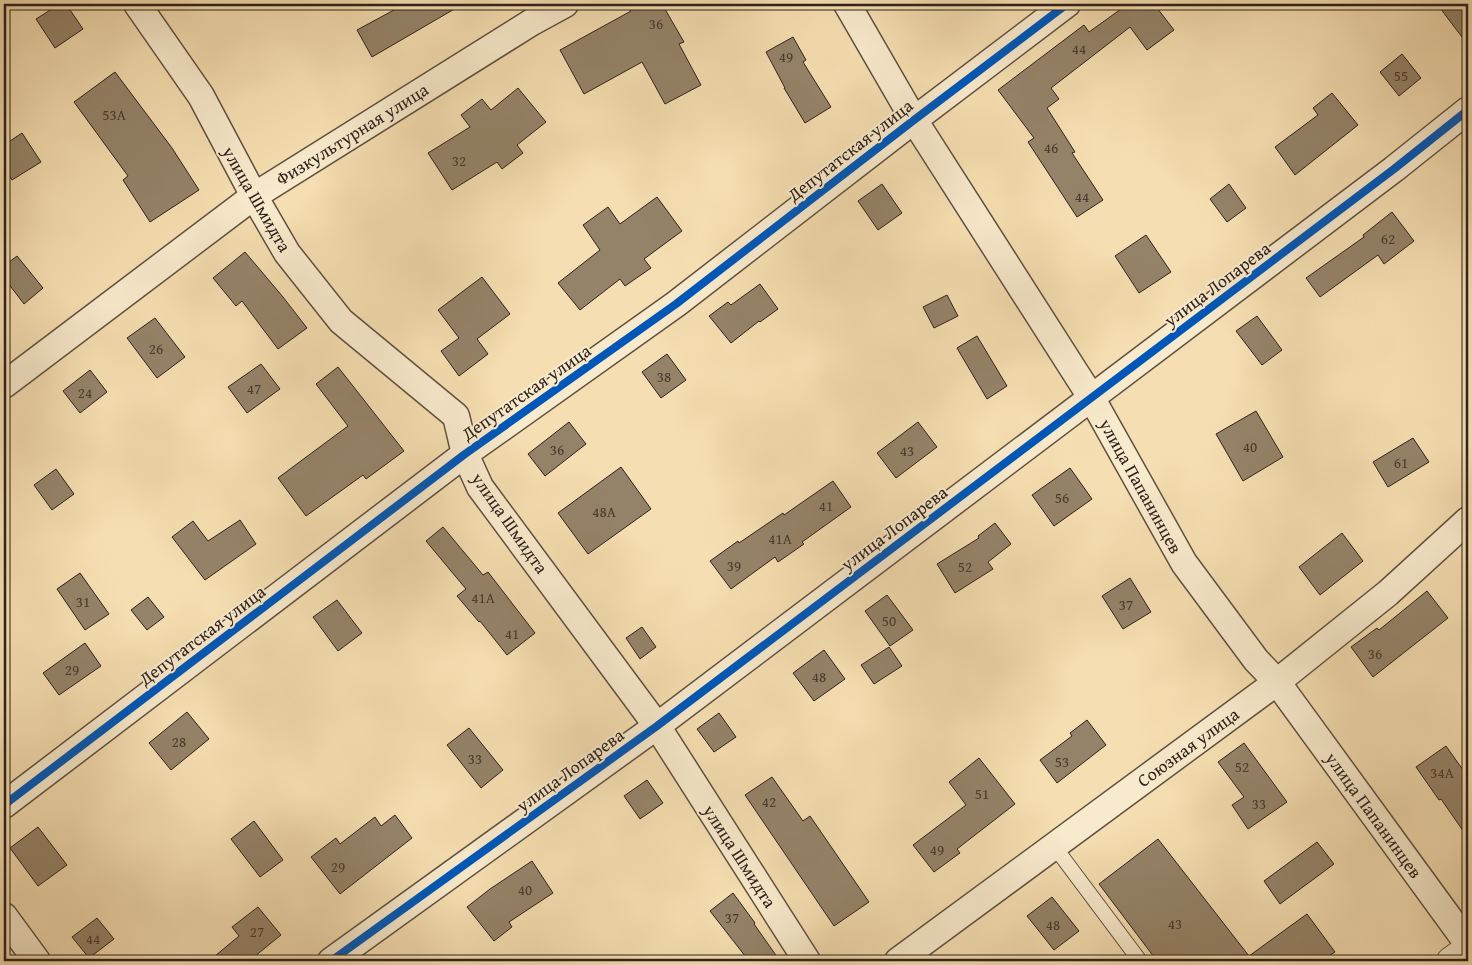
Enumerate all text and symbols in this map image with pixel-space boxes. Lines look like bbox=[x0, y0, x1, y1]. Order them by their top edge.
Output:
house number: 36 bbox=[649, 13, 663, 34]
house number: 44 bbox=[1072, 38, 1086, 59]
house number: 49 bbox=[779, 46, 793, 67]
house number: 55 bbox=[1394, 65, 1408, 86]
street label: Физкультурная улица bbox=[270, 76, 434, 192]
street label: Депутатская улица bbox=[781, 92, 919, 208]
house number: 53А bbox=[102, 104, 126, 125]
house number: 46 bbox=[1044, 137, 1058, 158]
street label: улица Шмидта bbox=[215, 140, 298, 257]
house number: 32 bbox=[452, 150, 466, 171]
house number: 44 bbox=[1075, 186, 1089, 207]
house number: 62 bbox=[1381, 228, 1395, 249]
street label: улица Лопарева bbox=[1157, 235, 1276, 334]
street label: Депутатская улица bbox=[455, 337, 597, 447]
house number: 26 bbox=[149, 338, 163, 359]
house number: 38 bbox=[657, 366, 671, 387]
house number: 47 bbox=[247, 378, 261, 399]
house number: 24 bbox=[78, 382, 92, 403]
street label: улица Папанинцев bbox=[1092, 413, 1189, 559]
house number: 40 bbox=[1243, 436, 1257, 457]
house number: 36 bbox=[550, 439, 564, 460]
house number: 43 bbox=[900, 440, 914, 461]
house number: 61 bbox=[1394, 452, 1408, 473]
street label: улица Шмидта bbox=[464, 466, 555, 580]
street label: улица Лопарева bbox=[834, 479, 953, 578]
house number: 56 bbox=[1055, 487, 1069, 508]
house number: 41 bbox=[819, 495, 833, 516]
house number: 48А bbox=[592, 501, 616, 522]
house number: 41А bbox=[768, 528, 792, 549]
house number: 39 bbox=[727, 555, 741, 576]
house number: 52 bbox=[958, 556, 972, 577]
street label: Депутатская улица bbox=[132, 578, 272, 692]
house number: 41А bbox=[471, 587, 495, 608]
house number: 31 bbox=[76, 591, 90, 612]
house number: 37 bbox=[1119, 594, 1133, 615]
house number: 50 bbox=[882, 610, 896, 631]
house number: 41 bbox=[505, 623, 519, 644]
house number: 36 bbox=[1368, 643, 1382, 664]
house number: 29 bbox=[65, 659, 79, 680]
house number: 48 bbox=[812, 666, 826, 687]
street label: Союзная улица bbox=[1131, 700, 1245, 793]
street label: улица Лопарева bbox=[510, 721, 630, 819]
house number: 28 bbox=[172, 731, 186, 752]
street label: улица Папанинцев bbox=[1318, 745, 1429, 884]
house number: 33 bbox=[468, 748, 482, 769]
house number: 53 bbox=[1055, 751, 1069, 772]
house number: 52 bbox=[1235, 756, 1249, 777]
house number: 34А bbox=[1430, 762, 1454, 783]
house number: 51 bbox=[975, 783, 989, 804]
house number: 42 bbox=[762, 791, 776, 812]
house number: 33 bbox=[1252, 793, 1266, 814]
street label: улица Шмидта bbox=[696, 798, 784, 913]
house number: 49 bbox=[930, 839, 944, 860]
house number: 29 bbox=[331, 856, 345, 877]
house number: 40 bbox=[518, 879, 532, 900]
house number: 37 bbox=[725, 907, 739, 928]
house number: 43 bbox=[1168, 913, 1182, 934]
house number: 48 bbox=[1046, 914, 1060, 935]
house number: 27 bbox=[250, 921, 264, 942]
house number: 44 bbox=[86, 928, 100, 949]

